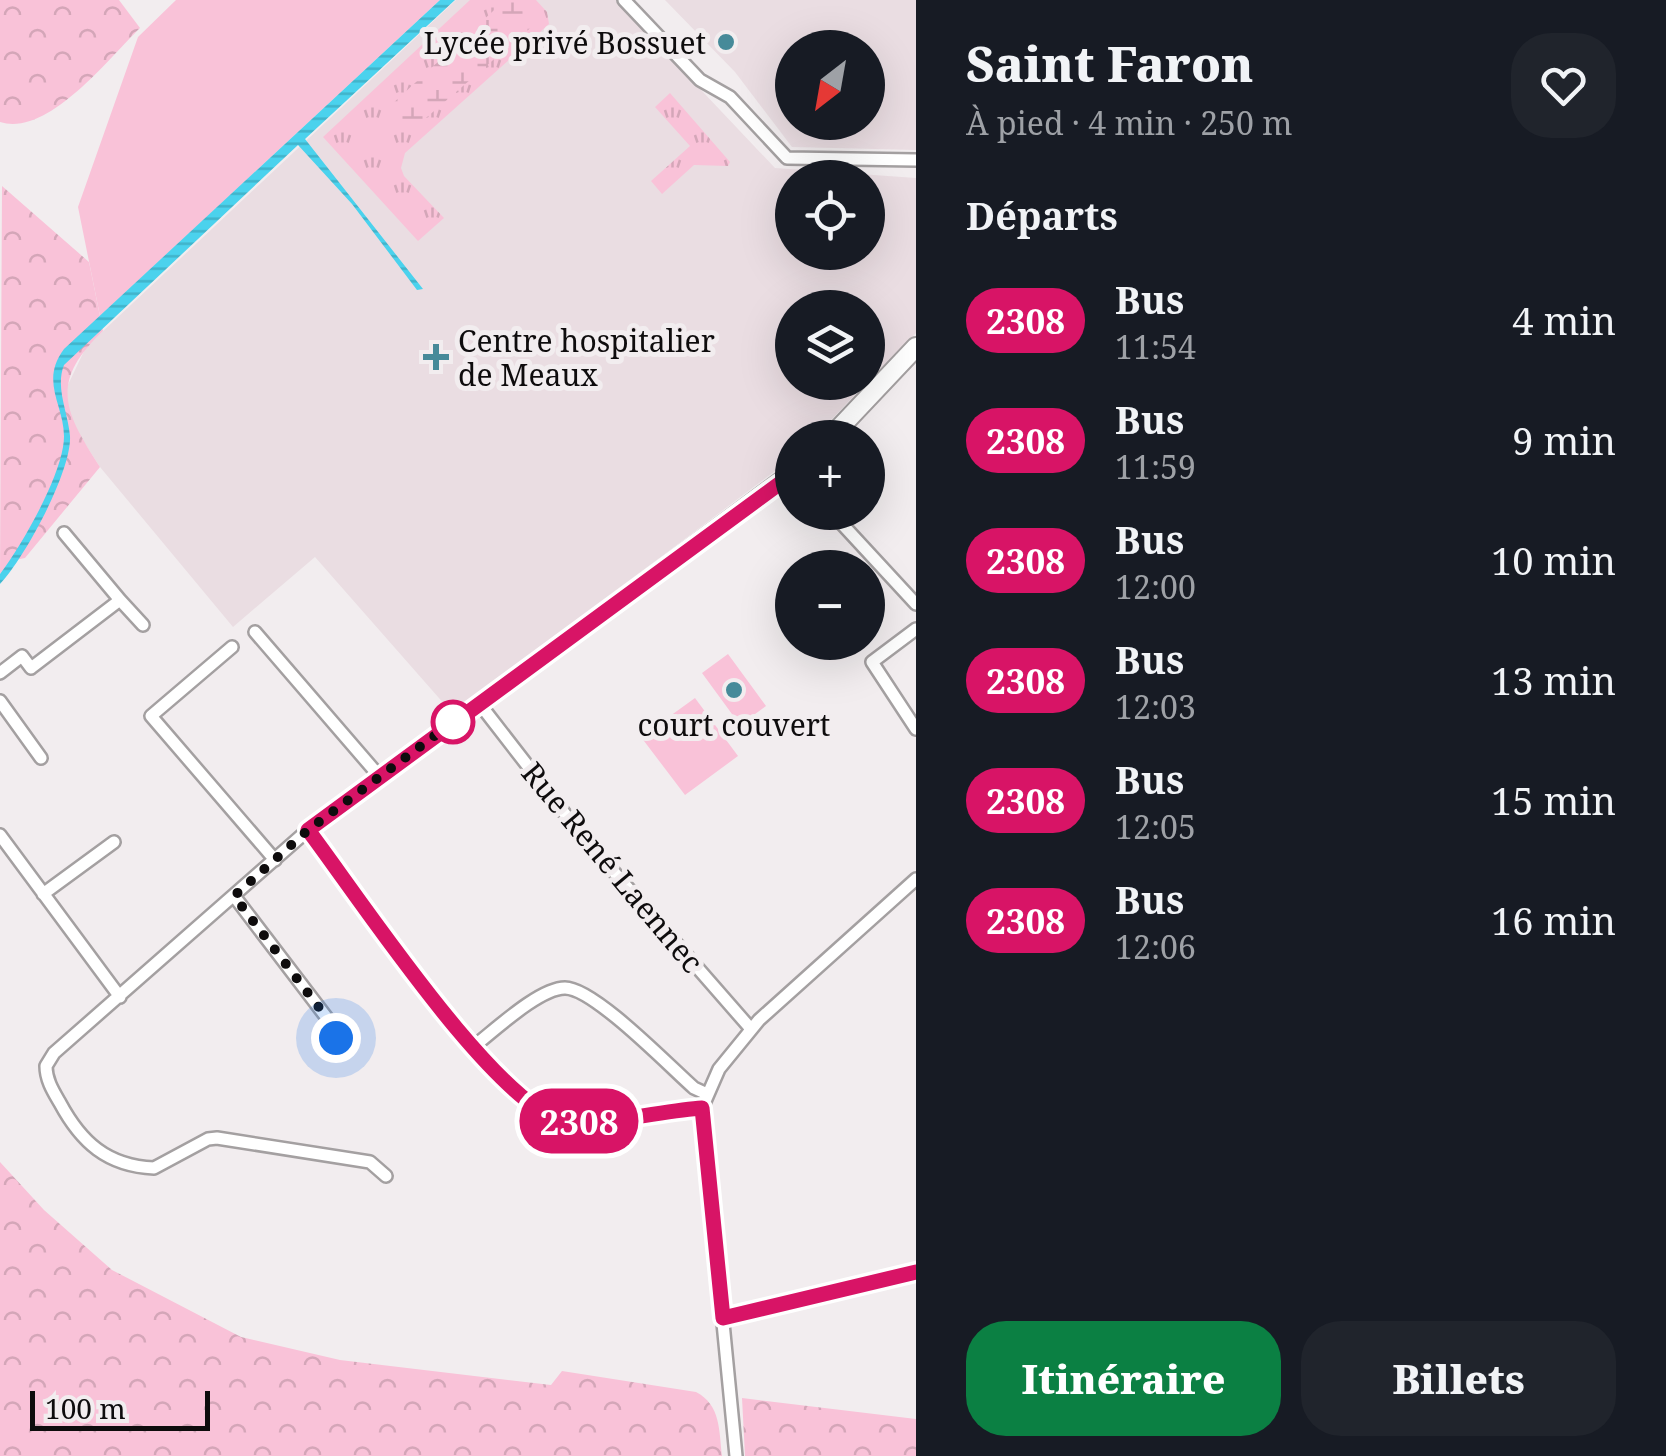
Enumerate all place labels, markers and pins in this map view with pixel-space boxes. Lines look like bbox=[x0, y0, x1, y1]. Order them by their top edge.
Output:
place label: Lycée privé Bossuet bbox=[424, 22, 706, 63]
marker: Lycée privé Bossuet bbox=[715, 31, 737, 53]
place label: Centre hospitalier de Meaux bbox=[458, 320, 715, 395]
marker: Centre hospitalier de Meaux bbox=[423, 344, 449, 370]
marker: court couvert bbox=[723, 679, 745, 701]
unlabelled marker bbox=[432, 701, 474, 743]
place label: court couvert bbox=[638, 704, 830, 745]

